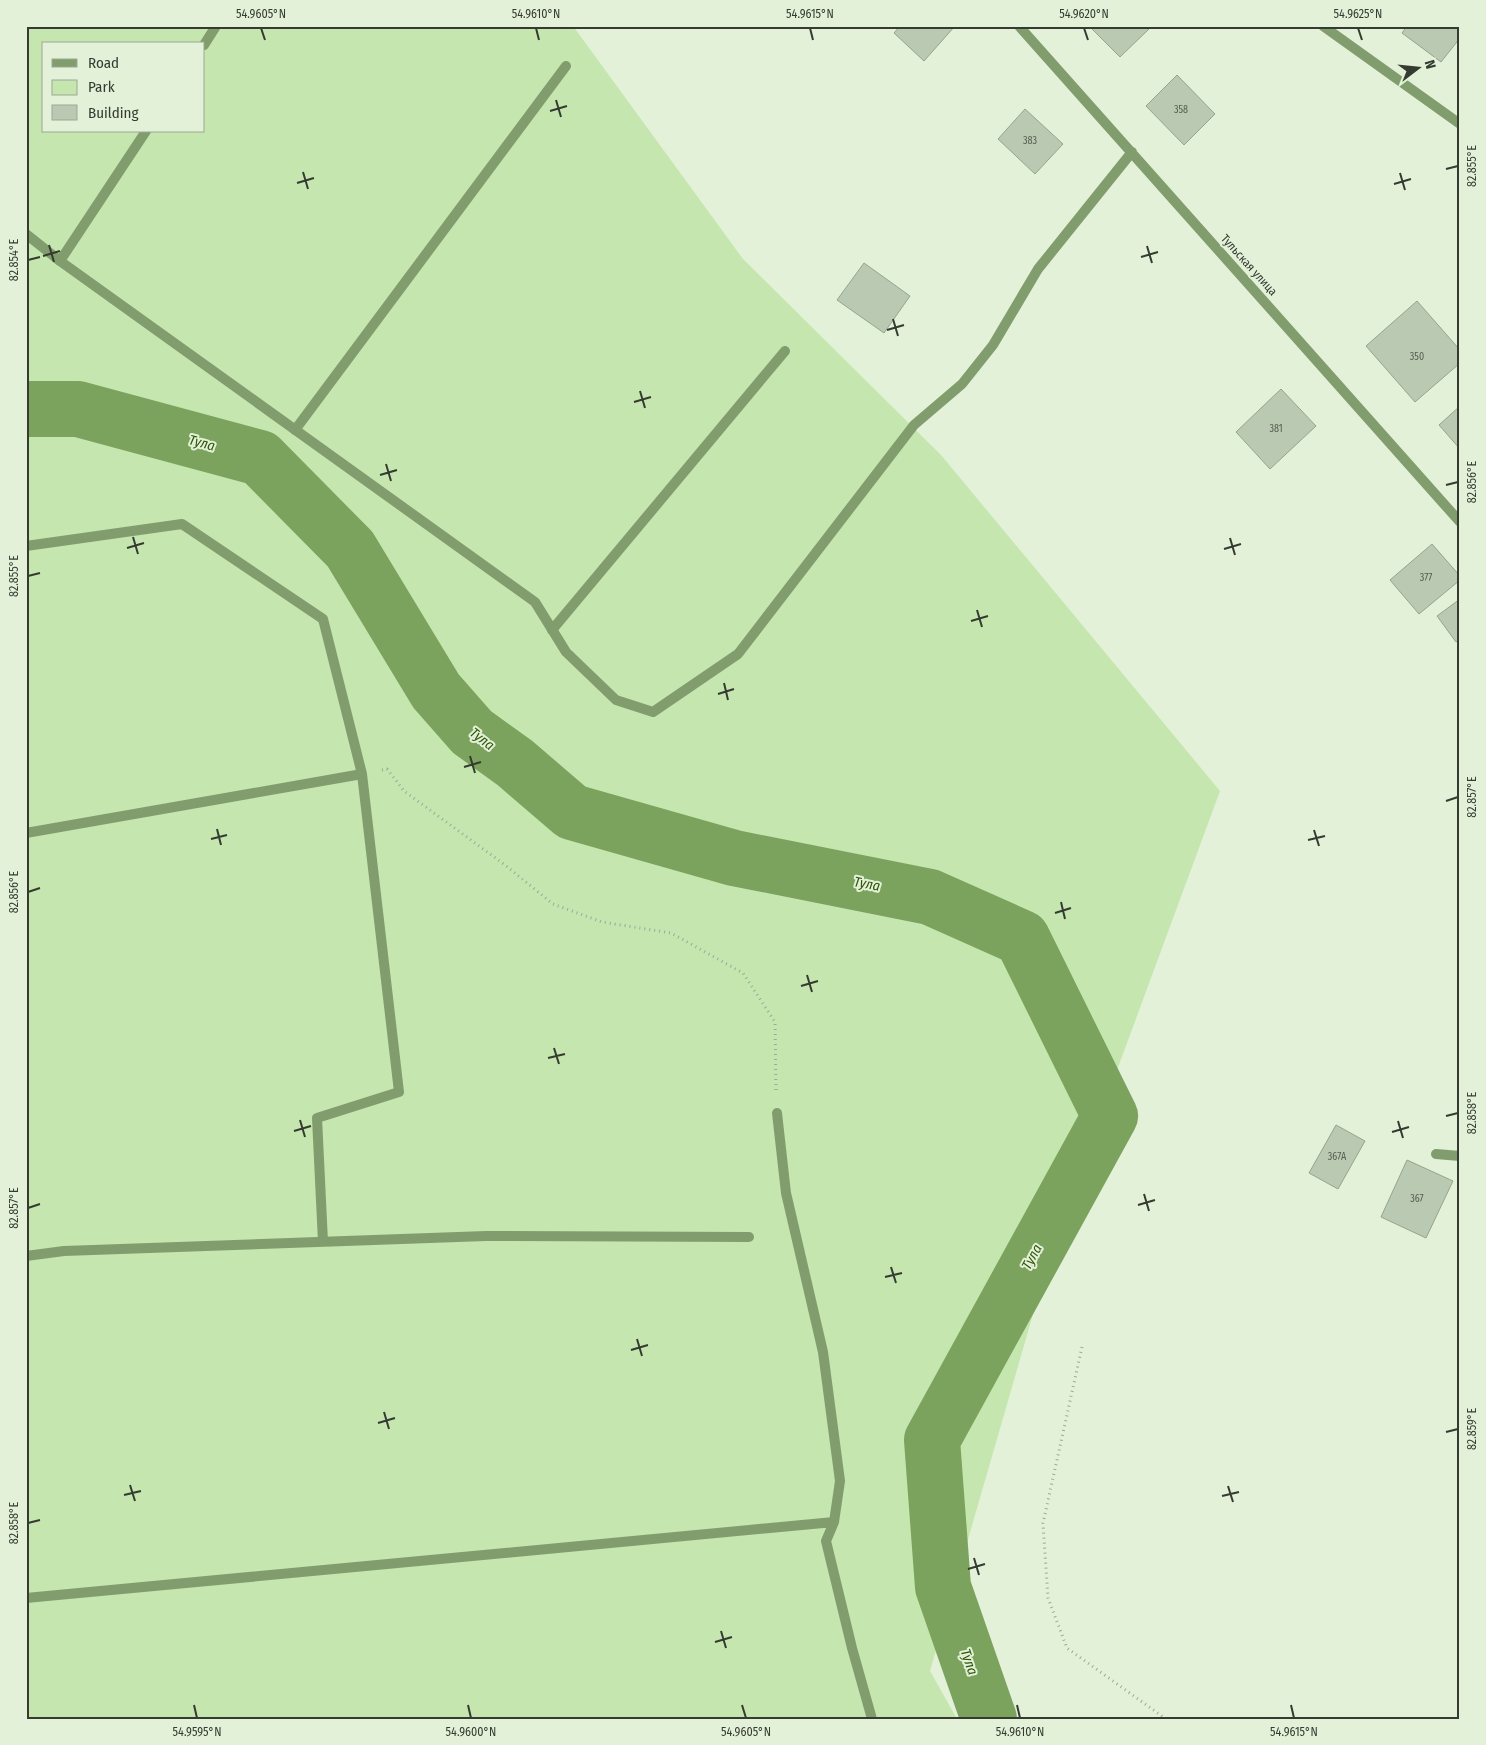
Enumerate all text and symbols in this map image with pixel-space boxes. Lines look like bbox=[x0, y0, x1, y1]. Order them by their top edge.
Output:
text: 54.9605°N bbox=[236, 7, 286, 21]
text: 54.9610°N bbox=[512, 7, 560, 21]
text: 54.9615°N bbox=[786, 7, 834, 21]
text: 54.9620°N bbox=[1059, 7, 1109, 21]
text: 54.9625°N bbox=[1334, 7, 1382, 21]
legend bbox=[42, 42, 205, 132]
north arrow bbox=[1394, 42, 1444, 92]
text: Road bbox=[88, 54, 119, 72]
text: N bbox=[1421, 58, 1439, 71]
text: Park bbox=[88, 78, 115, 96]
text: Building bbox=[88, 104, 139, 122]
house number: 358 bbox=[1174, 104, 1188, 116]
house number: 383 bbox=[1023, 135, 1037, 147]
text: 82.855°E bbox=[1465, 145, 1479, 187]
street label: Тульская улица bbox=[1218, 232, 1280, 298]
text: 82.854°E bbox=[7, 238, 21, 281]
house number: 350 bbox=[1410, 351, 1424, 363]
house number: 381 bbox=[1269, 423, 1283, 435]
water label: Тула bbox=[187, 431, 217, 455]
text: 82.856°E bbox=[1465, 460, 1479, 503]
text: 82.855°E bbox=[7, 555, 21, 597]
house number: 377 bbox=[1420, 572, 1432, 584]
water label: Тула bbox=[466, 724, 498, 754]
text: 82.857°E bbox=[1465, 776, 1479, 818]
text: 82.856°E bbox=[7, 870, 21, 913]
water label: Тула bbox=[852, 873, 882, 895]
text: 82.858°E bbox=[1465, 1091, 1479, 1134]
house number: 367А bbox=[1328, 1151, 1347, 1163]
text: 82.857°E bbox=[7, 1187, 21, 1229]
house number: 367 bbox=[1410, 1193, 1424, 1205]
water label: Тула bbox=[1018, 1241, 1046, 1273]
text: 82.859°E bbox=[1465, 1408, 1479, 1450]
text: 82.858°E bbox=[7, 1501, 21, 1544]
water label: Тула bbox=[957, 1647, 981, 1677]
text: 54.9595°N bbox=[173, 1725, 221, 1739]
text: 54.9600°N bbox=[446, 1725, 496, 1739]
text: 54.9605°N bbox=[721, 1725, 771, 1739]
text: 54.9610°N bbox=[996, 1725, 1044, 1739]
text: 54.9615°N bbox=[1270, 1725, 1318, 1739]

